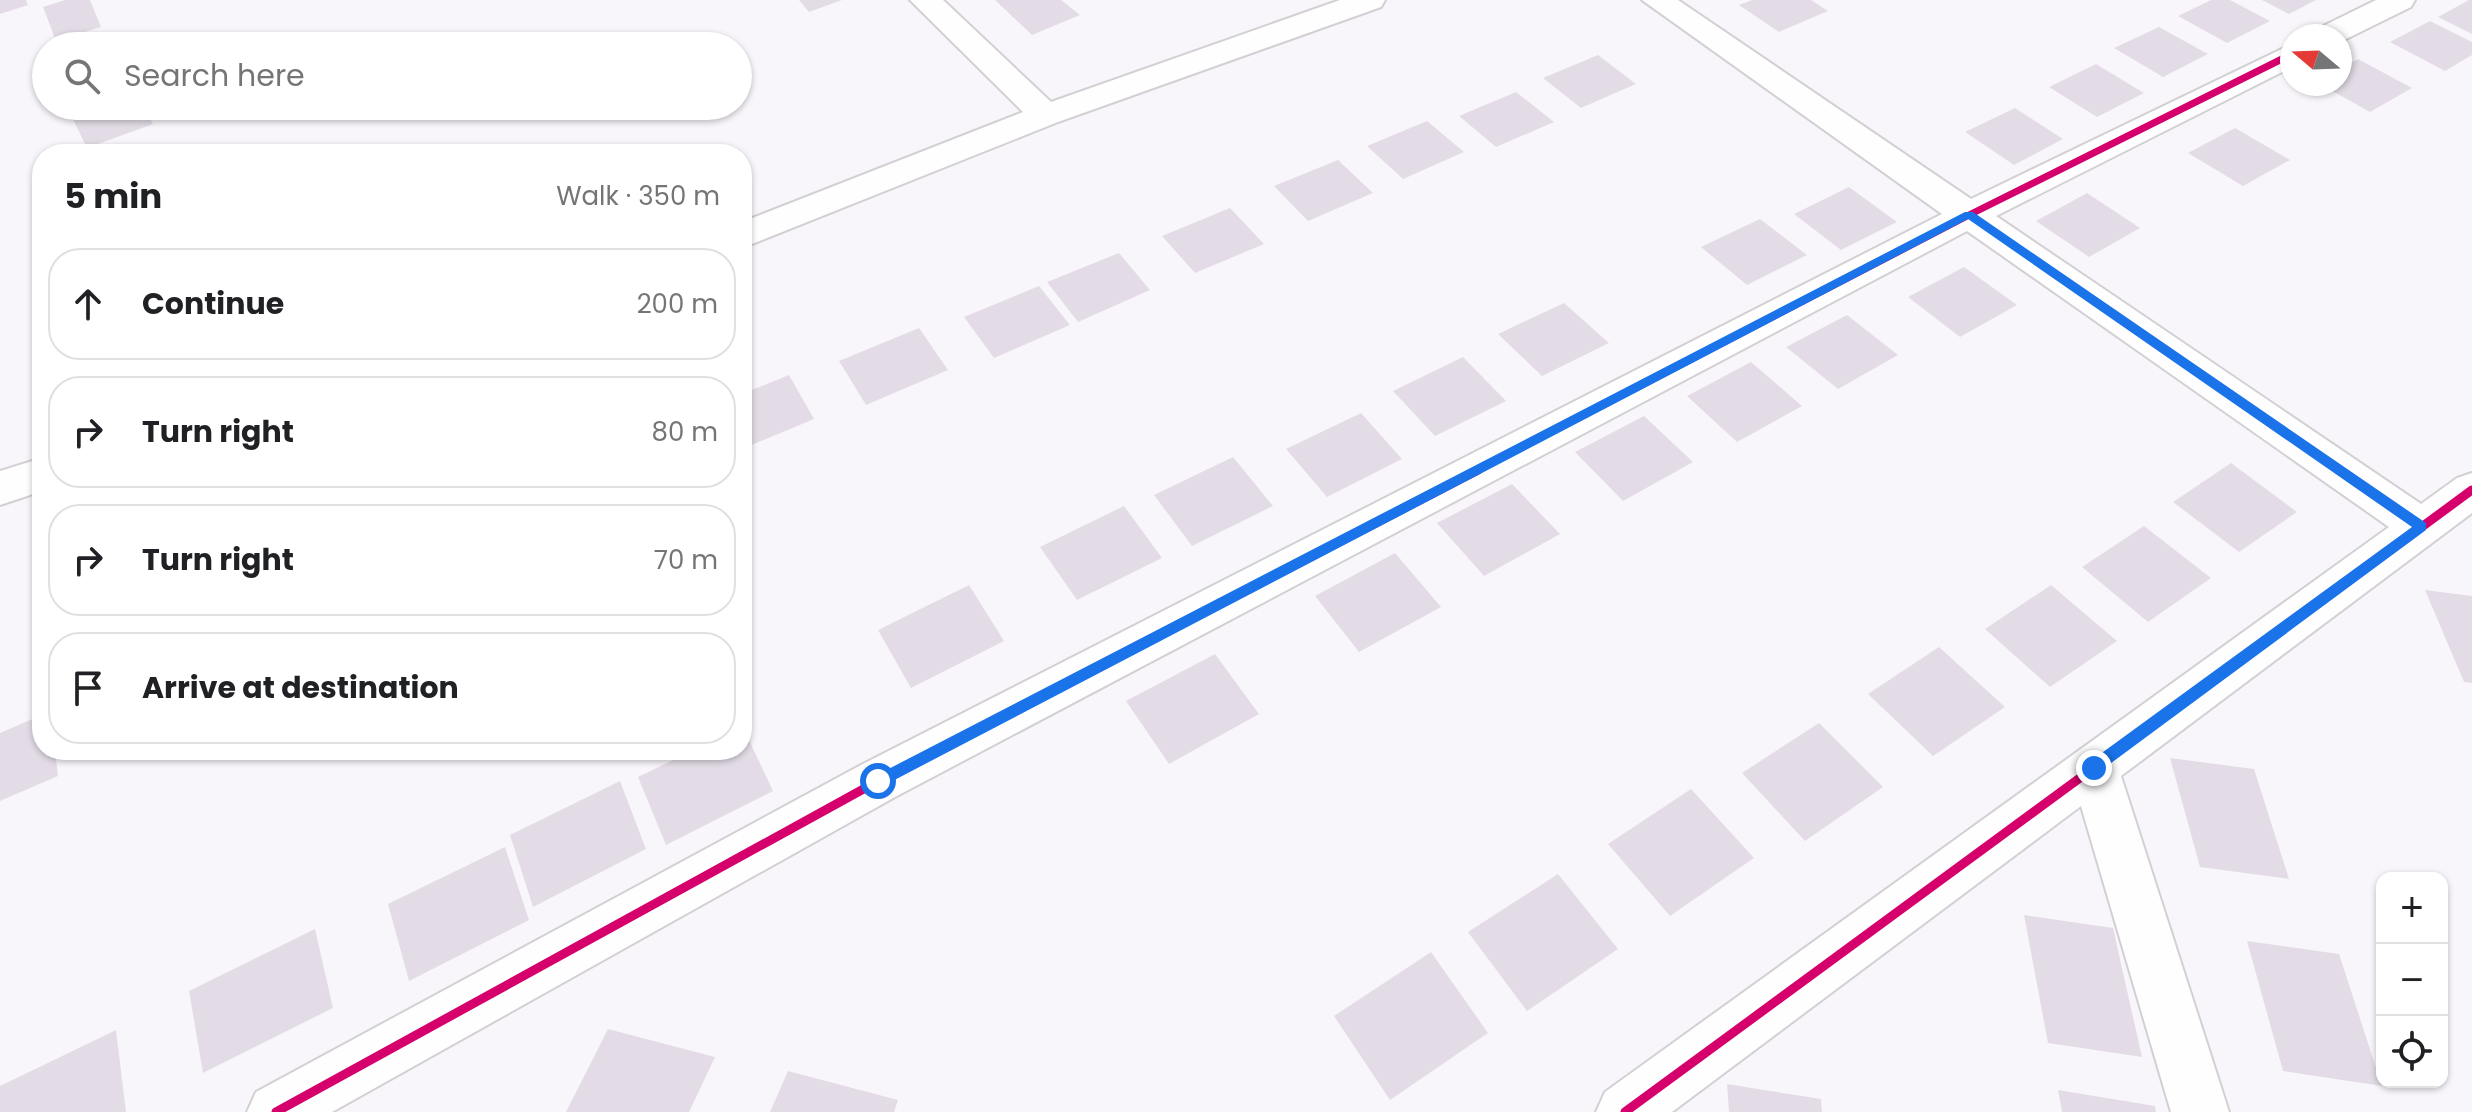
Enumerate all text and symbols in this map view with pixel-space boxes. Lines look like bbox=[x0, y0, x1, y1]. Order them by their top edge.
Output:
north arrow bbox=[2280, 24, 2352, 96]
search box bbox=[32, 32, 752, 120]
icon: search bbox=[60, 54, 104, 98]
text: Search here bbox=[124, 54, 305, 97]
text: 5 min bbox=[64, 172, 162, 220]
text: Walk · 350 m bbox=[556, 178, 720, 214]
icon: ahead bbox=[66, 282, 110, 326]
text: Continue bbox=[142, 282, 284, 325]
text: 200 m bbox=[637, 286, 718, 322]
icon: right bbox=[66, 410, 110, 454]
text: Turn right bbox=[142, 410, 294, 453]
text: 80 m bbox=[652, 414, 718, 450]
icon: right bbox=[66, 538, 110, 582]
text: Turn right bbox=[142, 538, 294, 581]
text: 70 m bbox=[654, 542, 718, 578]
icon: arrive bbox=[66, 666, 110, 710]
text: Arrive at destination bbox=[142, 666, 459, 709]
route end bbox=[2076, 750, 2112, 786]
route start bbox=[860, 763, 896, 799]
map controls bbox=[2376, 872, 2448, 1088]
button: + bbox=[2376, 872, 2448, 944]
button: − bbox=[2376, 944, 2448, 1016]
button: locate bbox=[2376, 1016, 2448, 1088]

